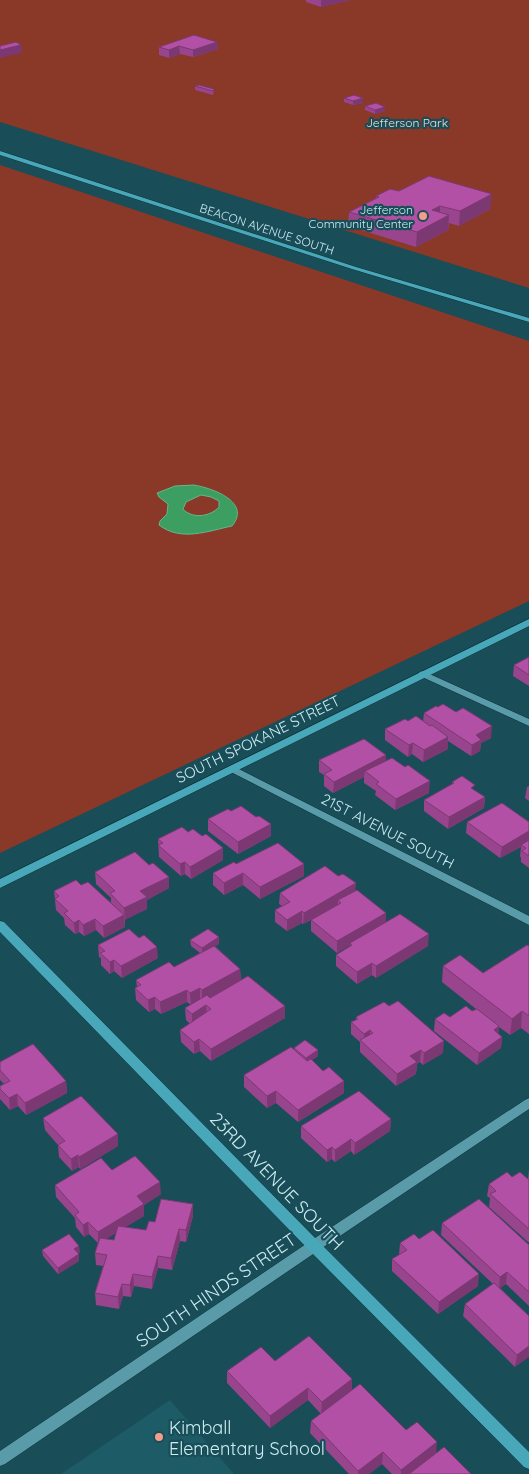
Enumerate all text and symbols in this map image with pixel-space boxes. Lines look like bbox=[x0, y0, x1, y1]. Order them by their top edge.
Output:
park label: Jefferson Park bbox=[366, 115, 448, 130]
street label: BEACON AVENUE SOUTH bbox=[198, 200, 336, 258]
place label: Jefferson Community Center bbox=[309, 202, 413, 231]
marker: Jefferson Community Center bbox=[417, 210, 429, 222]
street label: SOUTH SPOKANE STREET bbox=[173, 691, 343, 787]
street label: 21ST AVENUE SOUTH bbox=[318, 789, 458, 873]
street label: 23RD AVENUE SOUTH bbox=[205, 1107, 349, 1255]
street label: SOUTH HINDS STREET bbox=[131, 1228, 301, 1352]
place label: Kimball Elementary School bbox=[169, 1416, 325, 1460]
marker: Kimball Elementary School bbox=[153, 1431, 165, 1443]

